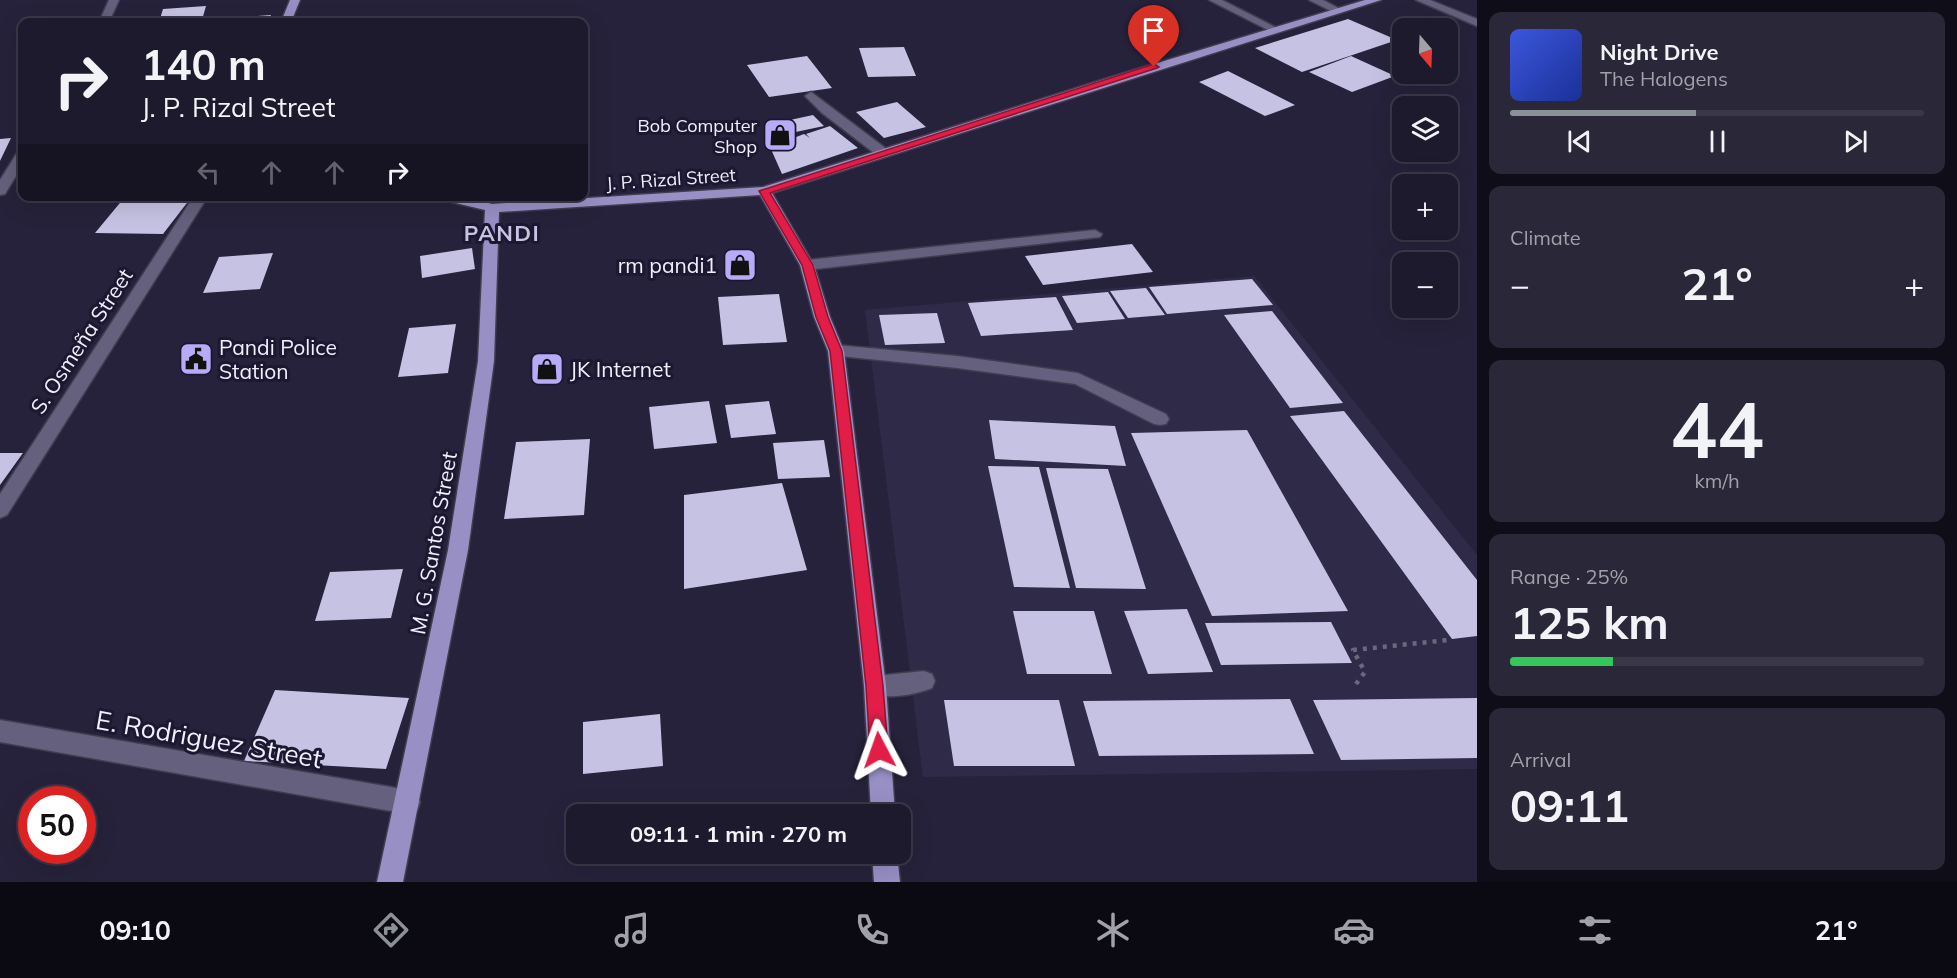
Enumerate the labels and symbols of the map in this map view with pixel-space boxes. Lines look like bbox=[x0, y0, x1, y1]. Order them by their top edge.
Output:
pin bbox=[1128, 5, 1179, 67]
north arrow bbox=[1392, 18, 1458, 84]
place label: Bob Computer Shop bbox=[637, 114, 757, 158]
shop icon: Bob Computer Shop bbox=[762, 117, 798, 153]
street label: J. P. Rizal Street bbox=[606, 163, 736, 195]
district label: PANDI bbox=[464, 219, 540, 247]
shop icon: rm pandi1 bbox=[722, 247, 758, 283]
place label: rm pandi1 bbox=[618, 252, 717, 278]
street label: S. Osmeña Street bbox=[24, 263, 138, 419]
place label: Pandi Police Station bbox=[219, 334, 337, 384]
public building icon: Pandi Police Station bbox=[178, 341, 214, 377]
shop icon: JK Internet bbox=[529, 351, 565, 387]
place label: JK Internet bbox=[570, 356, 671, 382]
street label: M. G. Santos Street bbox=[404, 450, 462, 636]
street label: E. Rodriguez Street bbox=[93, 703, 325, 775]
position arrow bbox=[847, 718, 911, 782]
speed limit sign: 50 bbox=[18, 786, 96, 864]

